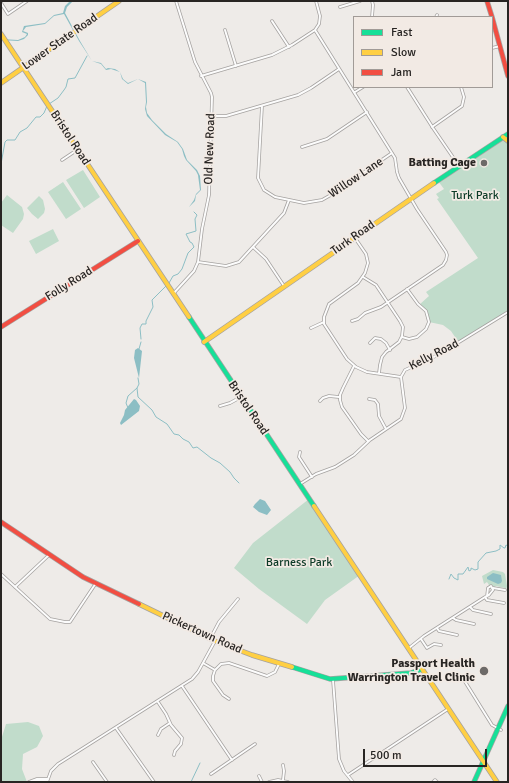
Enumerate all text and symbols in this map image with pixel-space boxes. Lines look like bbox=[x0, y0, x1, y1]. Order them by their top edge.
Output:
street label: Lower State Road bbox=[19, 11, 101, 73]
legend bbox=[353, 16, 493, 88]
text: Fast bbox=[391, 25, 412, 40]
text: Slow bbox=[391, 45, 416, 60]
text: Jam bbox=[391, 65, 412, 80]
street label: Bristol Road bbox=[47, 108, 93, 168]
street label: Old New Road bbox=[202, 113, 218, 185]
street label: Willow Lane bbox=[326, 155, 386, 201]
place label: Batting Cage bbox=[409, 156, 476, 170]
marker: Batting Cage bbox=[479, 158, 489, 168]
park label: Turk Park bbox=[451, 189, 499, 203]
street label: Turk Road bbox=[328, 218, 378, 258]
street label: Folly Road bbox=[43, 264, 95, 304]
street label: Kelly Road bbox=[407, 336, 461, 374]
street label: Bristol Road bbox=[225, 378, 271, 438]
park label: Barness Park bbox=[266, 556, 332, 570]
street label: Pickertown Road bbox=[160, 609, 244, 657]
place label: Passport Health Warrington Travel Clinic bbox=[348, 657, 475, 685]
marker: Passport Health Warrington Travel Clinic bbox=[478, 665, 490, 677]
scale bar bbox=[365, 741, 489, 767]
text: 500 m bbox=[370, 748, 402, 763]

